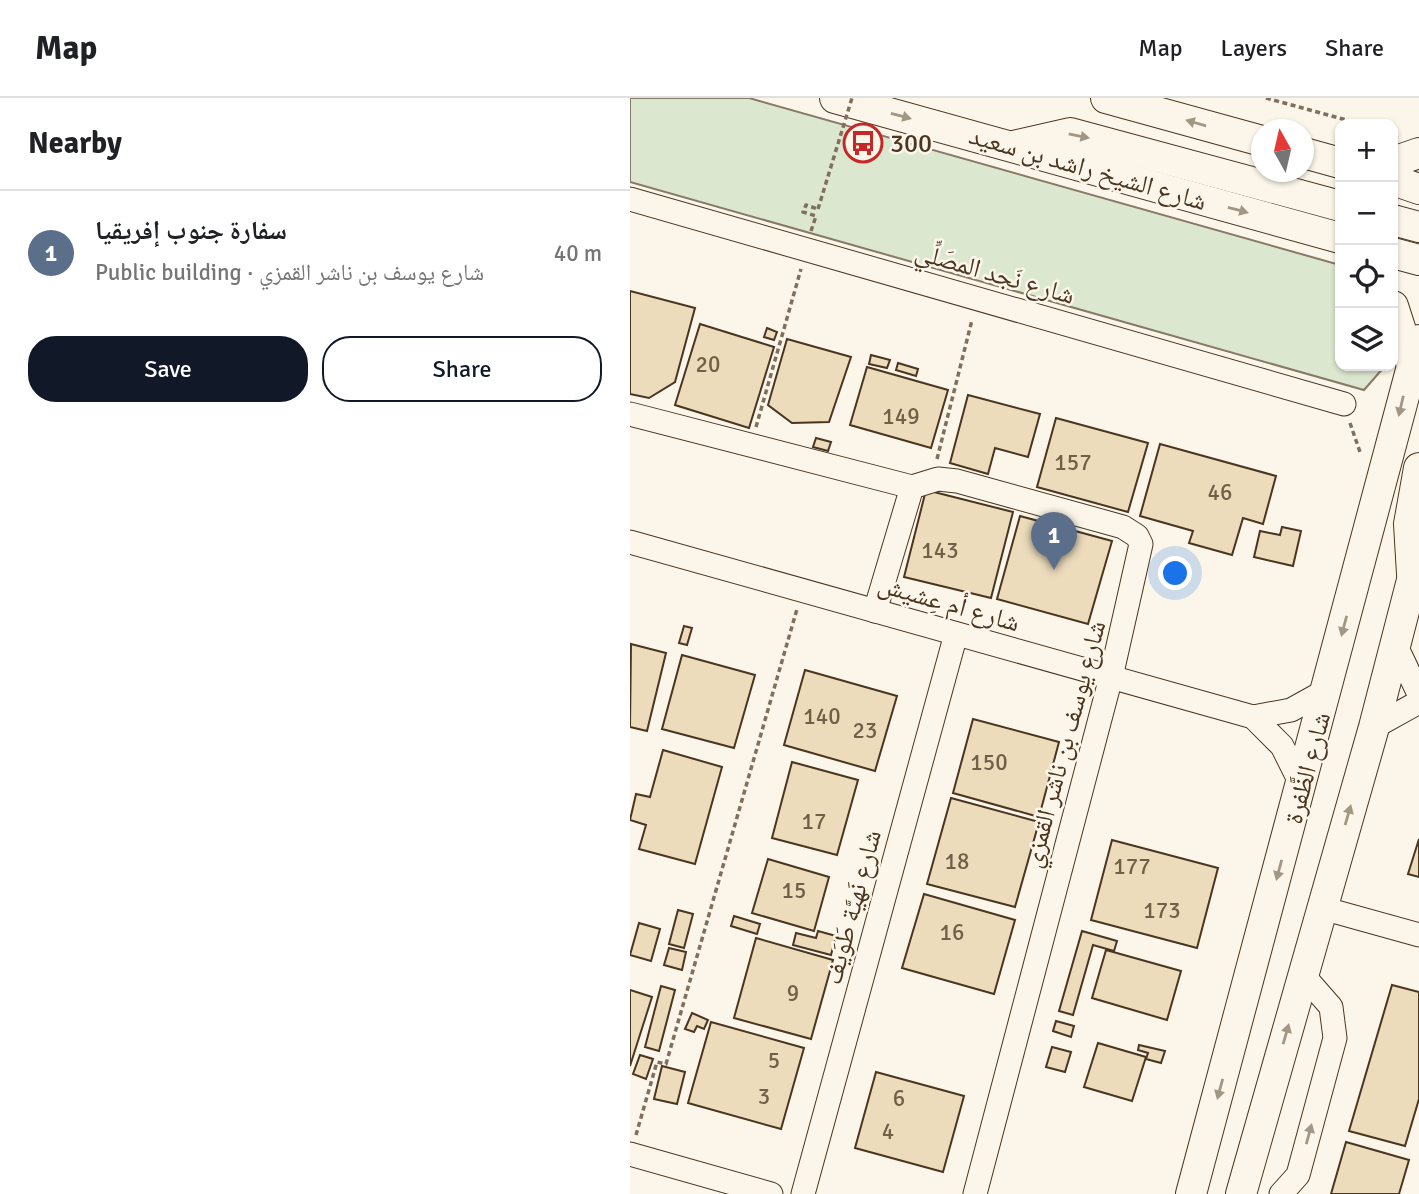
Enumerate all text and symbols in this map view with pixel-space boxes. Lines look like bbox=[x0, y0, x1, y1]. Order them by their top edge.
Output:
text: Map bbox=[35, 28, 97, 69]
text: Map bbox=[1138, 33, 1183, 63]
text: Layers bbox=[1221, 33, 1287, 63]
text: Share bbox=[1325, 33, 1384, 63]
one-way arrow bbox=[890, 111, 912, 122]
one-way arrow bbox=[1185, 117, 1207, 128]
north arrow bbox=[1251, 119, 1314, 182]
map controls bbox=[1335, 119, 1398, 371]
button: + bbox=[1335, 119, 1398, 182]
street label: شارع الشيخ راشد بن سعيد bbox=[965, 120, 1210, 218]
bus stop icon: 300 bbox=[842, 122, 884, 164]
text: Nearby bbox=[28, 125, 122, 162]
place label: 300 bbox=[890, 128, 932, 160]
one-way arrow bbox=[1068, 130, 1090, 141]
button: − bbox=[1335, 182, 1398, 245]
one-way arrow bbox=[1227, 205, 1249, 216]
text: سفارة جنوب إفريقيا bbox=[95, 215, 287, 247]
street label: شارع نَجد المصَلِّي bbox=[910, 234, 1079, 315]
text: 1 bbox=[45, 239, 57, 268]
text: 40 m bbox=[554, 239, 602, 268]
button: locate bbox=[1335, 245, 1398, 308]
text: Public building · شارع يوسف بن ناشر القمزي bbox=[95, 258, 484, 287]
button: layers bbox=[1335, 308, 1398, 371]
button: Save bbox=[28, 336, 308, 402]
button: Share bbox=[322, 336, 602, 402]
house number: 20 bbox=[696, 350, 720, 379]
one-way arrow bbox=[1396, 395, 1407, 417]
house number: 149 bbox=[882, 402, 920, 431]
house number: 157 bbox=[1054, 448, 1092, 477]
house number: 46 bbox=[1208, 478, 1232, 507]
pin: 1 bbox=[1031, 512, 1077, 570]
house number: 143 bbox=[921, 536, 959, 565]
your location bbox=[1158, 556, 1192, 590]
street label: شارع أم عِشيش bbox=[874, 568, 1023, 640]
one-way arrow bbox=[1338, 616, 1348, 637]
street label: شارع يوسف بن ناشر القمزي bbox=[1017, 617, 1117, 872]
house number: 140 bbox=[803, 702, 841, 731]
street label: شارع الظَّفرة bbox=[1278, 709, 1338, 828]
house number: 23 bbox=[853, 716, 877, 745]
house number: 150 bbox=[970, 748, 1008, 777]
one-way arrow bbox=[1343, 804, 1354, 826]
house number: 17 bbox=[802, 807, 826, 836]
street label: شارع نَهيَّة طَوَيف bbox=[817, 827, 889, 988]
house number: 18 bbox=[945, 847, 969, 876]
house number: 177 bbox=[1113, 852, 1151, 881]
one-way arrow bbox=[1274, 860, 1284, 881]
house number: 15 bbox=[782, 876, 806, 905]
house number: 173 bbox=[1143, 896, 1181, 925]
house number: 16 bbox=[940, 918, 964, 947]
house number: 9 bbox=[787, 979, 799, 1008]
one-way arrow bbox=[1282, 1023, 1292, 1044]
house number: 5 bbox=[768, 1046, 780, 1075]
one-way arrow bbox=[1214, 1079, 1224, 1100]
house number: 3 bbox=[758, 1082, 770, 1111]
house number: 6 bbox=[893, 1084, 905, 1113]
house number: 4 bbox=[882, 1117, 894, 1146]
one-way arrow bbox=[1304, 1123, 1315, 1145]

